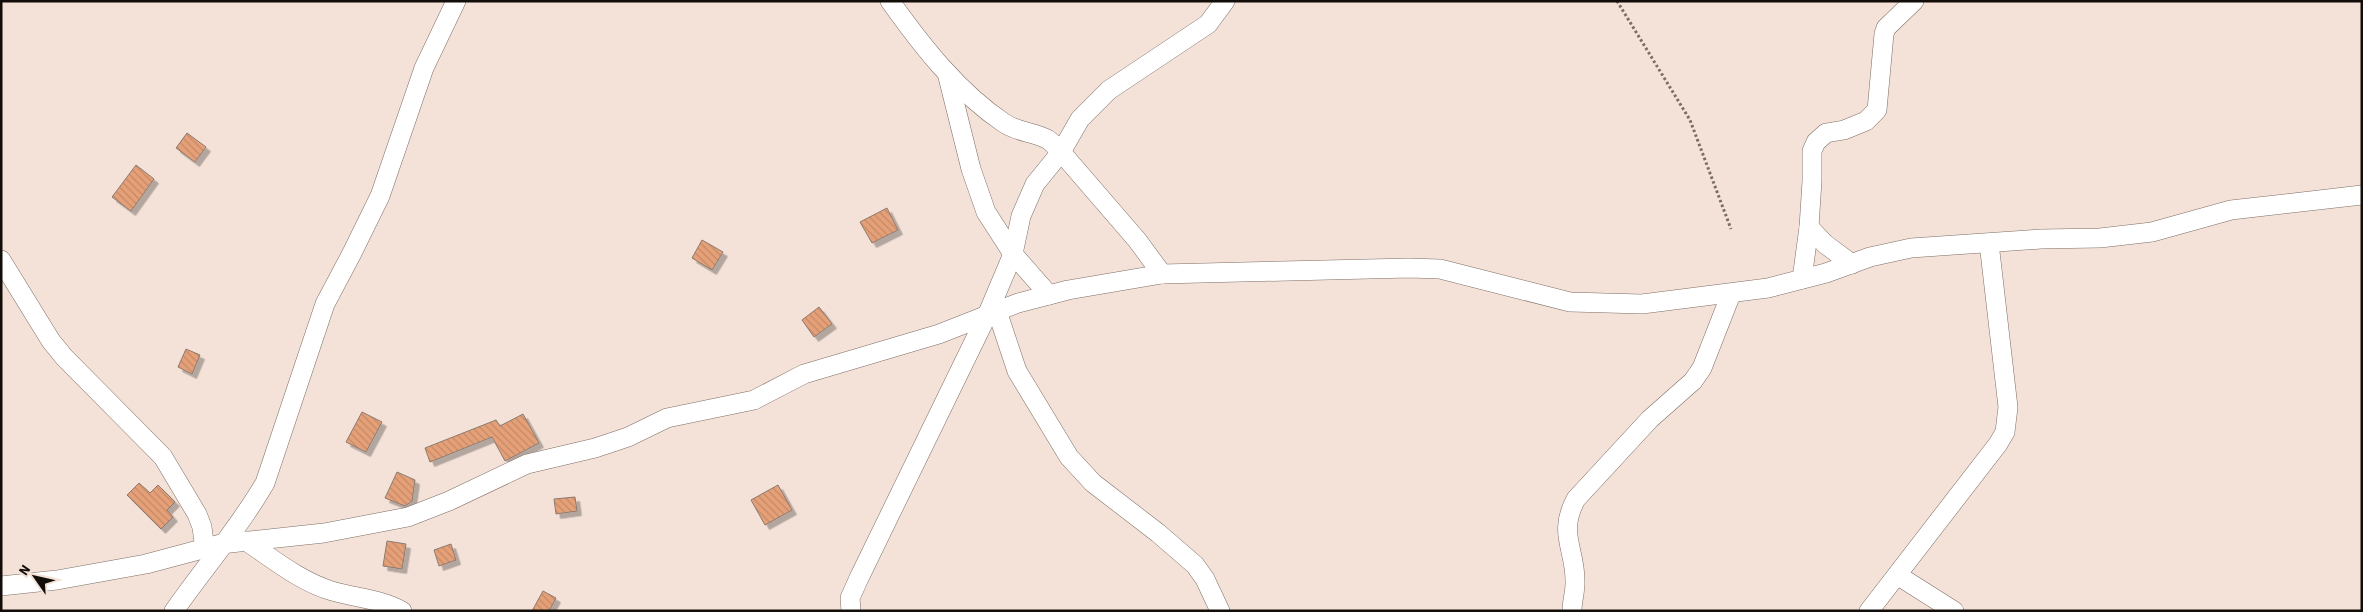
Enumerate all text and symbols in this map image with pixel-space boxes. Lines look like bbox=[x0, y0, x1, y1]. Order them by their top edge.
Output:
north arrow bbox=[10, 552, 60, 602]
text: N bbox=[14, 561, 36, 580]

